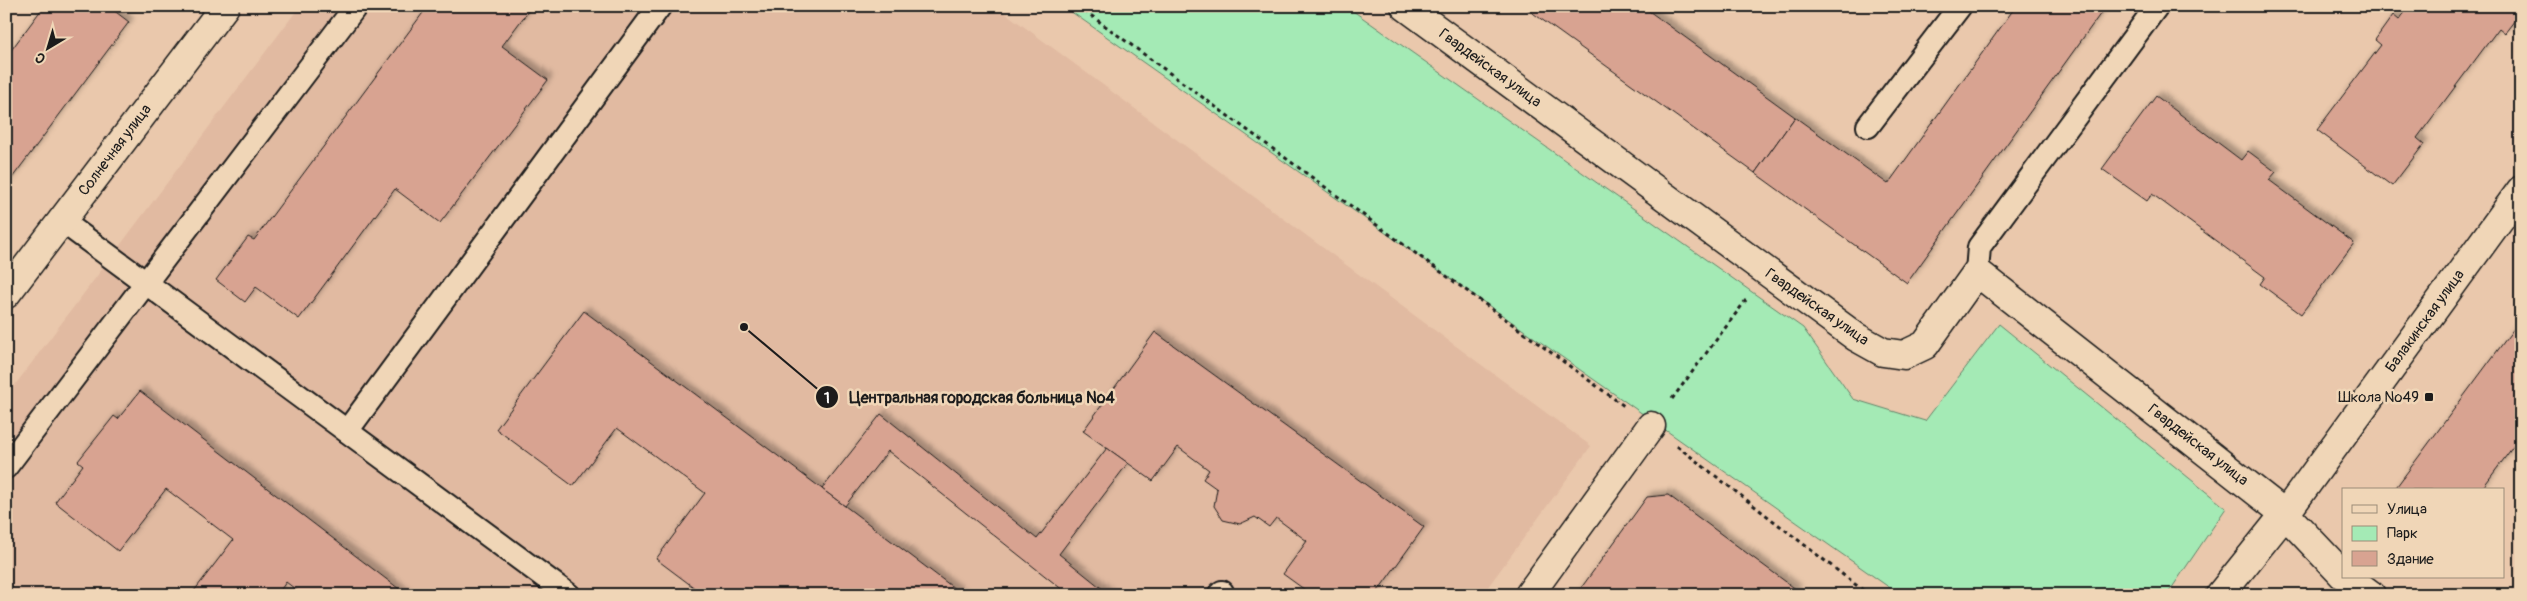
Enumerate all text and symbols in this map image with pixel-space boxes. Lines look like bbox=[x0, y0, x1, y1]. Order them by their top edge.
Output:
north arrow bbox=[22, 22, 72, 72]
street label: Гвардейская улица bbox=[1435, 24, 1545, 112]
text: С bbox=[31, 48, 49, 67]
street label: Солнечная улица bbox=[74, 100, 156, 200]
street label: Гвардейская улица bbox=[1761, 264, 1873, 350]
street label: Балакинская улица bbox=[2381, 266, 2469, 376]
callout: Центральная городская больница №4 bbox=[814, 382, 1125, 413]
text: Центральная городская больница №4 bbox=[849, 388, 1115, 408]
place label: Школа №49 bbox=[2338, 388, 2419, 407]
text: 1 bbox=[824, 389, 830, 408]
marker: Школа №49 bbox=[2423, 391, 2435, 403]
street label: Гвардейская улица bbox=[2144, 400, 2252, 490]
legend bbox=[2342, 488, 2504, 578]
text: Улица bbox=[2387, 500, 2427, 519]
text: Парк bbox=[2387, 524, 2418, 543]
text: Здание bbox=[2387, 550, 2434, 569]

